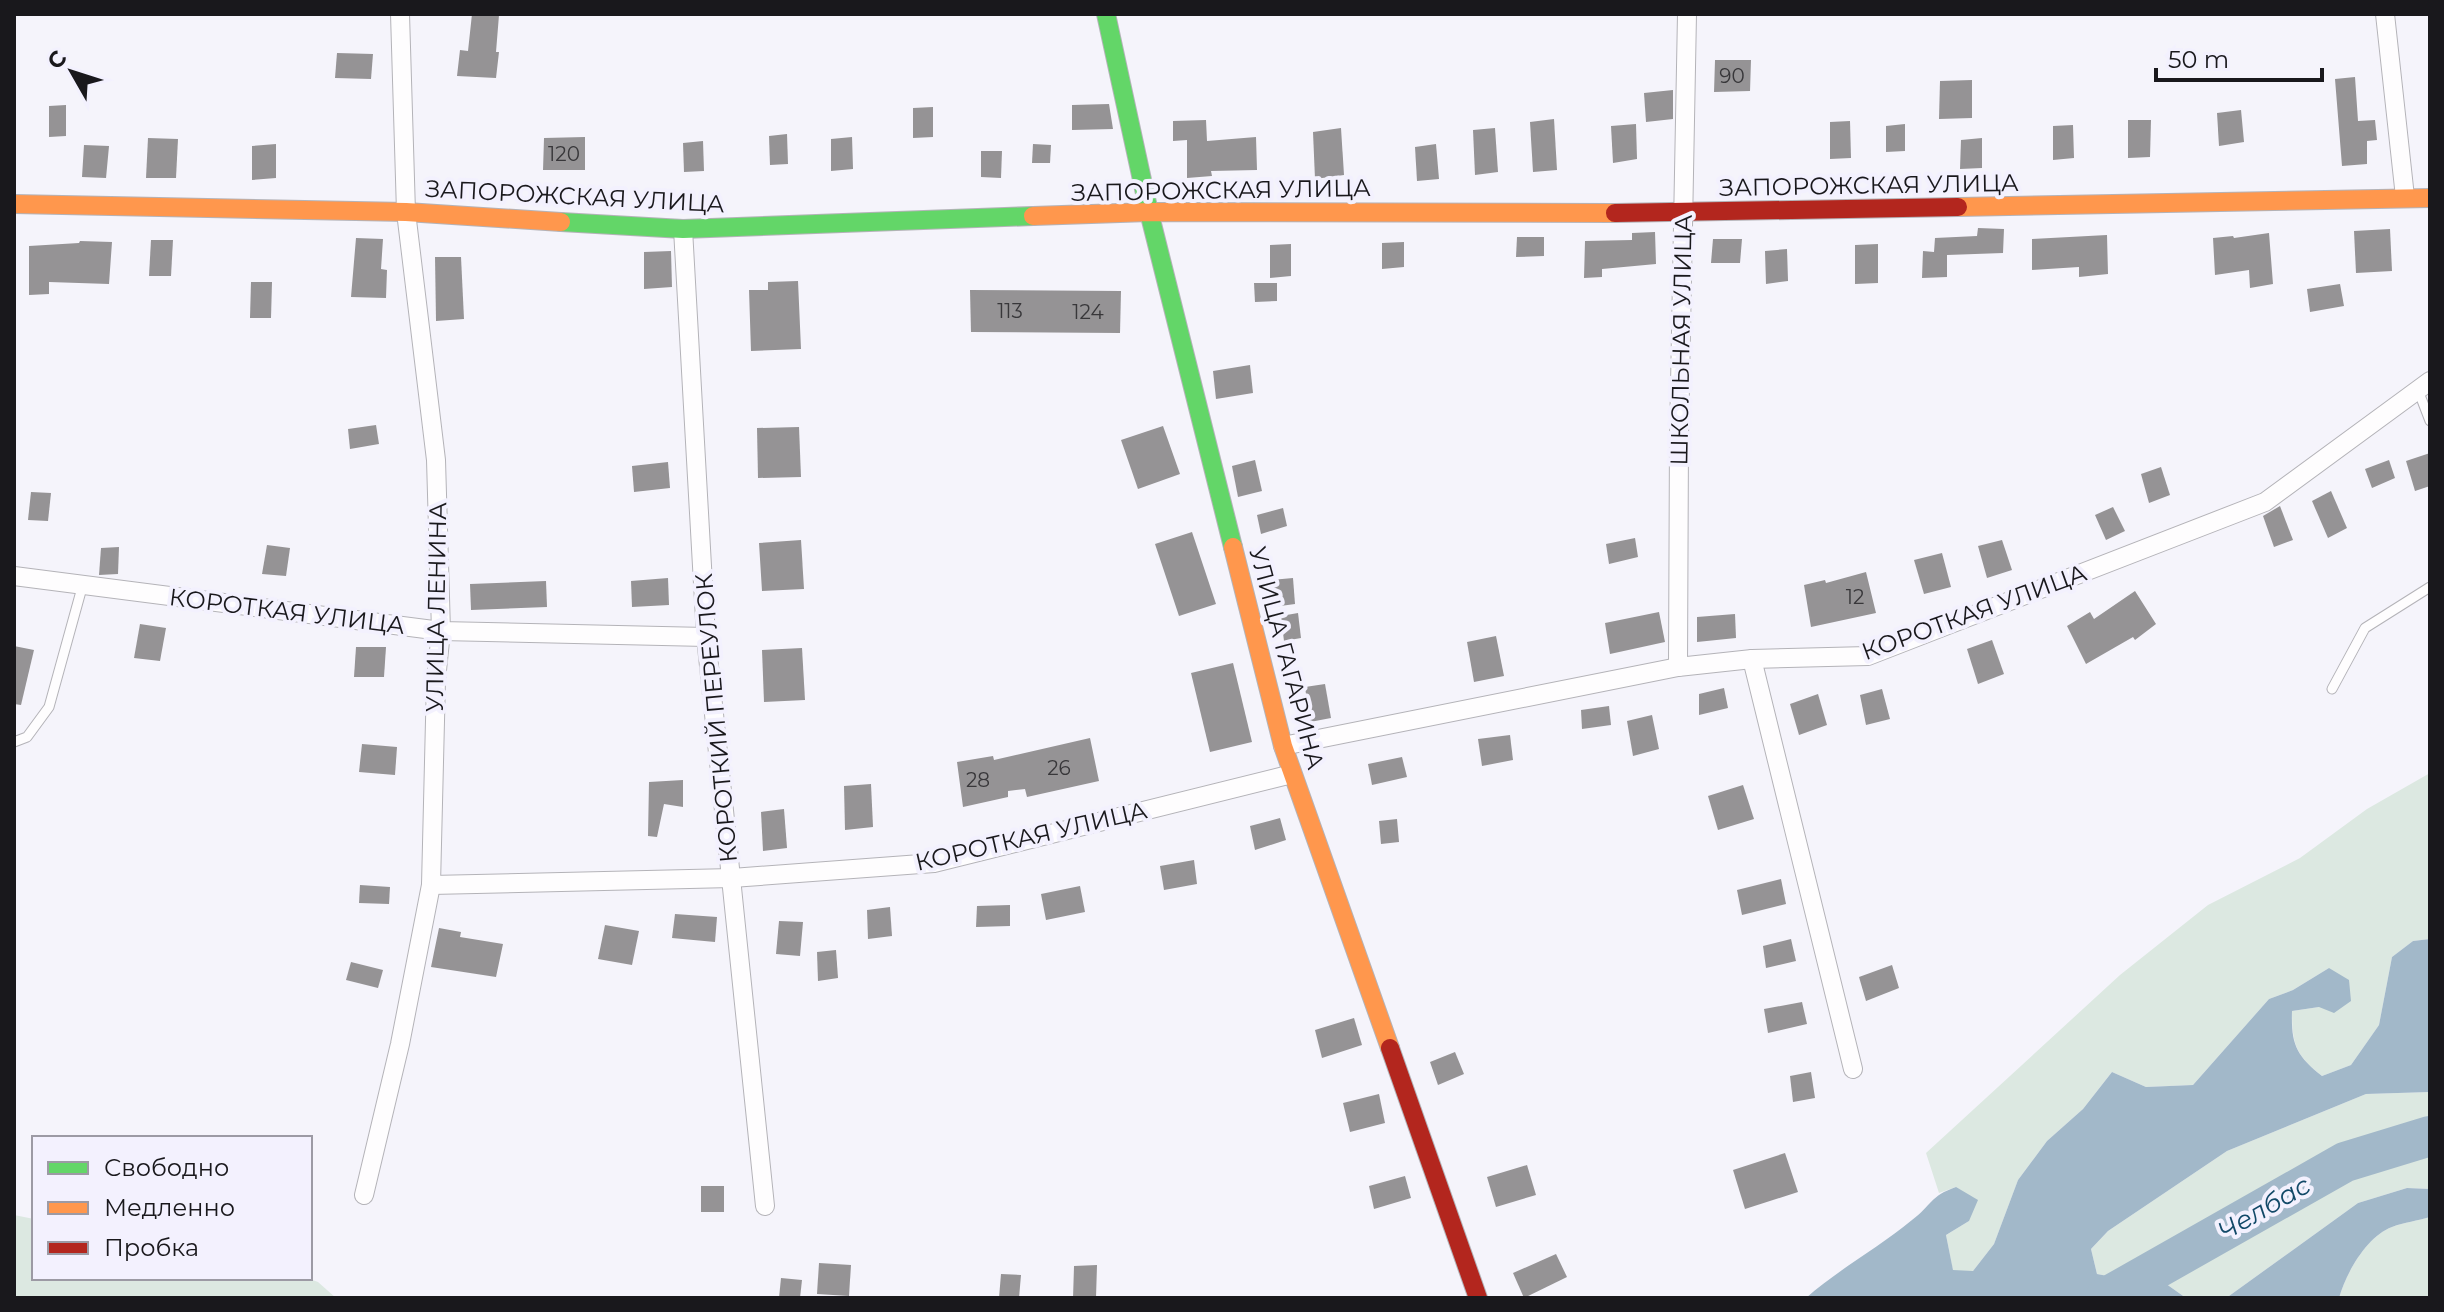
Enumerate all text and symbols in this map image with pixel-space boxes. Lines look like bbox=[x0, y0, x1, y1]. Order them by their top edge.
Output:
north arrow bbox=[32, 32, 112, 112]
scale bar bbox=[2156, 32, 2322, 82]
text: С bbox=[41, 45, 72, 74]
text: 50 m bbox=[2168, 45, 2229, 74]
house number: 90 bbox=[1719, 64, 1745, 88]
house number: 120 bbox=[548, 142, 580, 166]
street label: ЗАПОРОЖСКАЯ УЛИЦА bbox=[1719, 168, 2019, 202]
street label: ЗАПОРОЖСКАЯ УЛИЦА bbox=[1071, 173, 1371, 207]
street label: ЗАПОРОЖСКАЯ УЛИЦА bbox=[425, 174, 726, 218]
street label: ШКОЛЬНАЯ УЛИЦА bbox=[1664, 214, 1698, 466]
house number: 113 bbox=[997, 299, 1023, 323]
house number: 124 bbox=[1072, 300, 1104, 324]
street label: УЛИЦА ЛЕНИНА bbox=[420, 502, 452, 712]
street label: УЛИЦА ГАГАРИНА bbox=[1243, 543, 1331, 773]
street label: КОРОТКАЯ УЛИЦА bbox=[1858, 558, 2090, 666]
street label: КОРОТКИЙ ПЕРЕУЛОК bbox=[689, 572, 743, 864]
street label: КОРОТКАЯ УЛИЦА bbox=[168, 582, 407, 640]
house number: 12 bbox=[1846, 585, 1864, 609]
house number: 26 bbox=[1047, 756, 1071, 780]
house number: 28 bbox=[966, 768, 990, 792]
street label: КОРОТКАЯ УЛИЦА bbox=[912, 795, 1150, 877]
legend bbox=[32, 1136, 312, 1280]
text: Свободно bbox=[104, 1153, 229, 1182]
water label: Челбас bbox=[2212, 1169, 2316, 1247]
text: Медленно bbox=[104, 1193, 235, 1222]
text: Пробка bbox=[104, 1233, 199, 1262]

